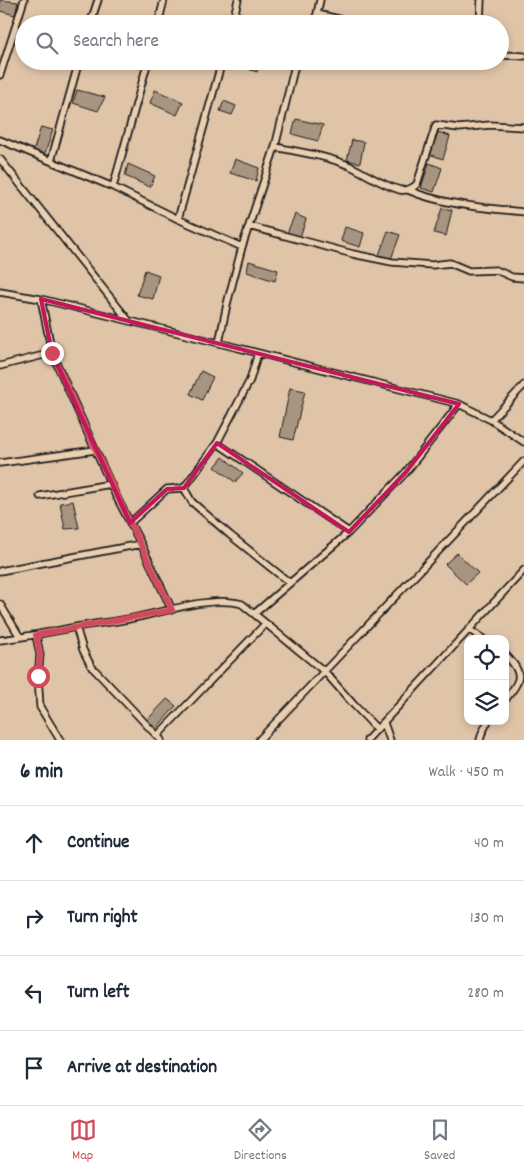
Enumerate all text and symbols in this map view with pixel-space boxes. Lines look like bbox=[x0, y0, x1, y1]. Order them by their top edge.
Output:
search box bbox=[15, 15, 509, 70]
icon: search bbox=[33, 29, 61, 57]
text: Search here bbox=[73, 29, 159, 56]
route end bbox=[41, 342, 64, 365]
map controls bbox=[464, 635, 509, 725]
button: locate bbox=[464, 635, 509, 680]
route start bbox=[27, 665, 50, 688]
button: layers bbox=[464, 680, 509, 725]
text: 6 min bbox=[20, 758, 63, 788]
text: Walk · 450 m bbox=[429, 761, 504, 784]
icon: ahead bbox=[20, 829, 48, 857]
text: Continue bbox=[67, 830, 129, 857]
text: 40 m bbox=[474, 832, 504, 855]
icon: right bbox=[20, 904, 48, 932]
text: Turn right bbox=[67, 905, 138, 932]
text: 130 m bbox=[470, 907, 504, 930]
icon: left bbox=[20, 979, 48, 1007]
text: Turn left bbox=[67, 980, 130, 1007]
text: 280 m bbox=[467, 982, 504, 1005]
icon: arrive bbox=[20, 1054, 48, 1082]
text: Arrive at destination bbox=[67, 1055, 217, 1082]
tab: Map bbox=[69, 1116, 97, 1166]
tab: Directions bbox=[234, 1116, 287, 1166]
tab: Saved bbox=[424, 1116, 455, 1166]

